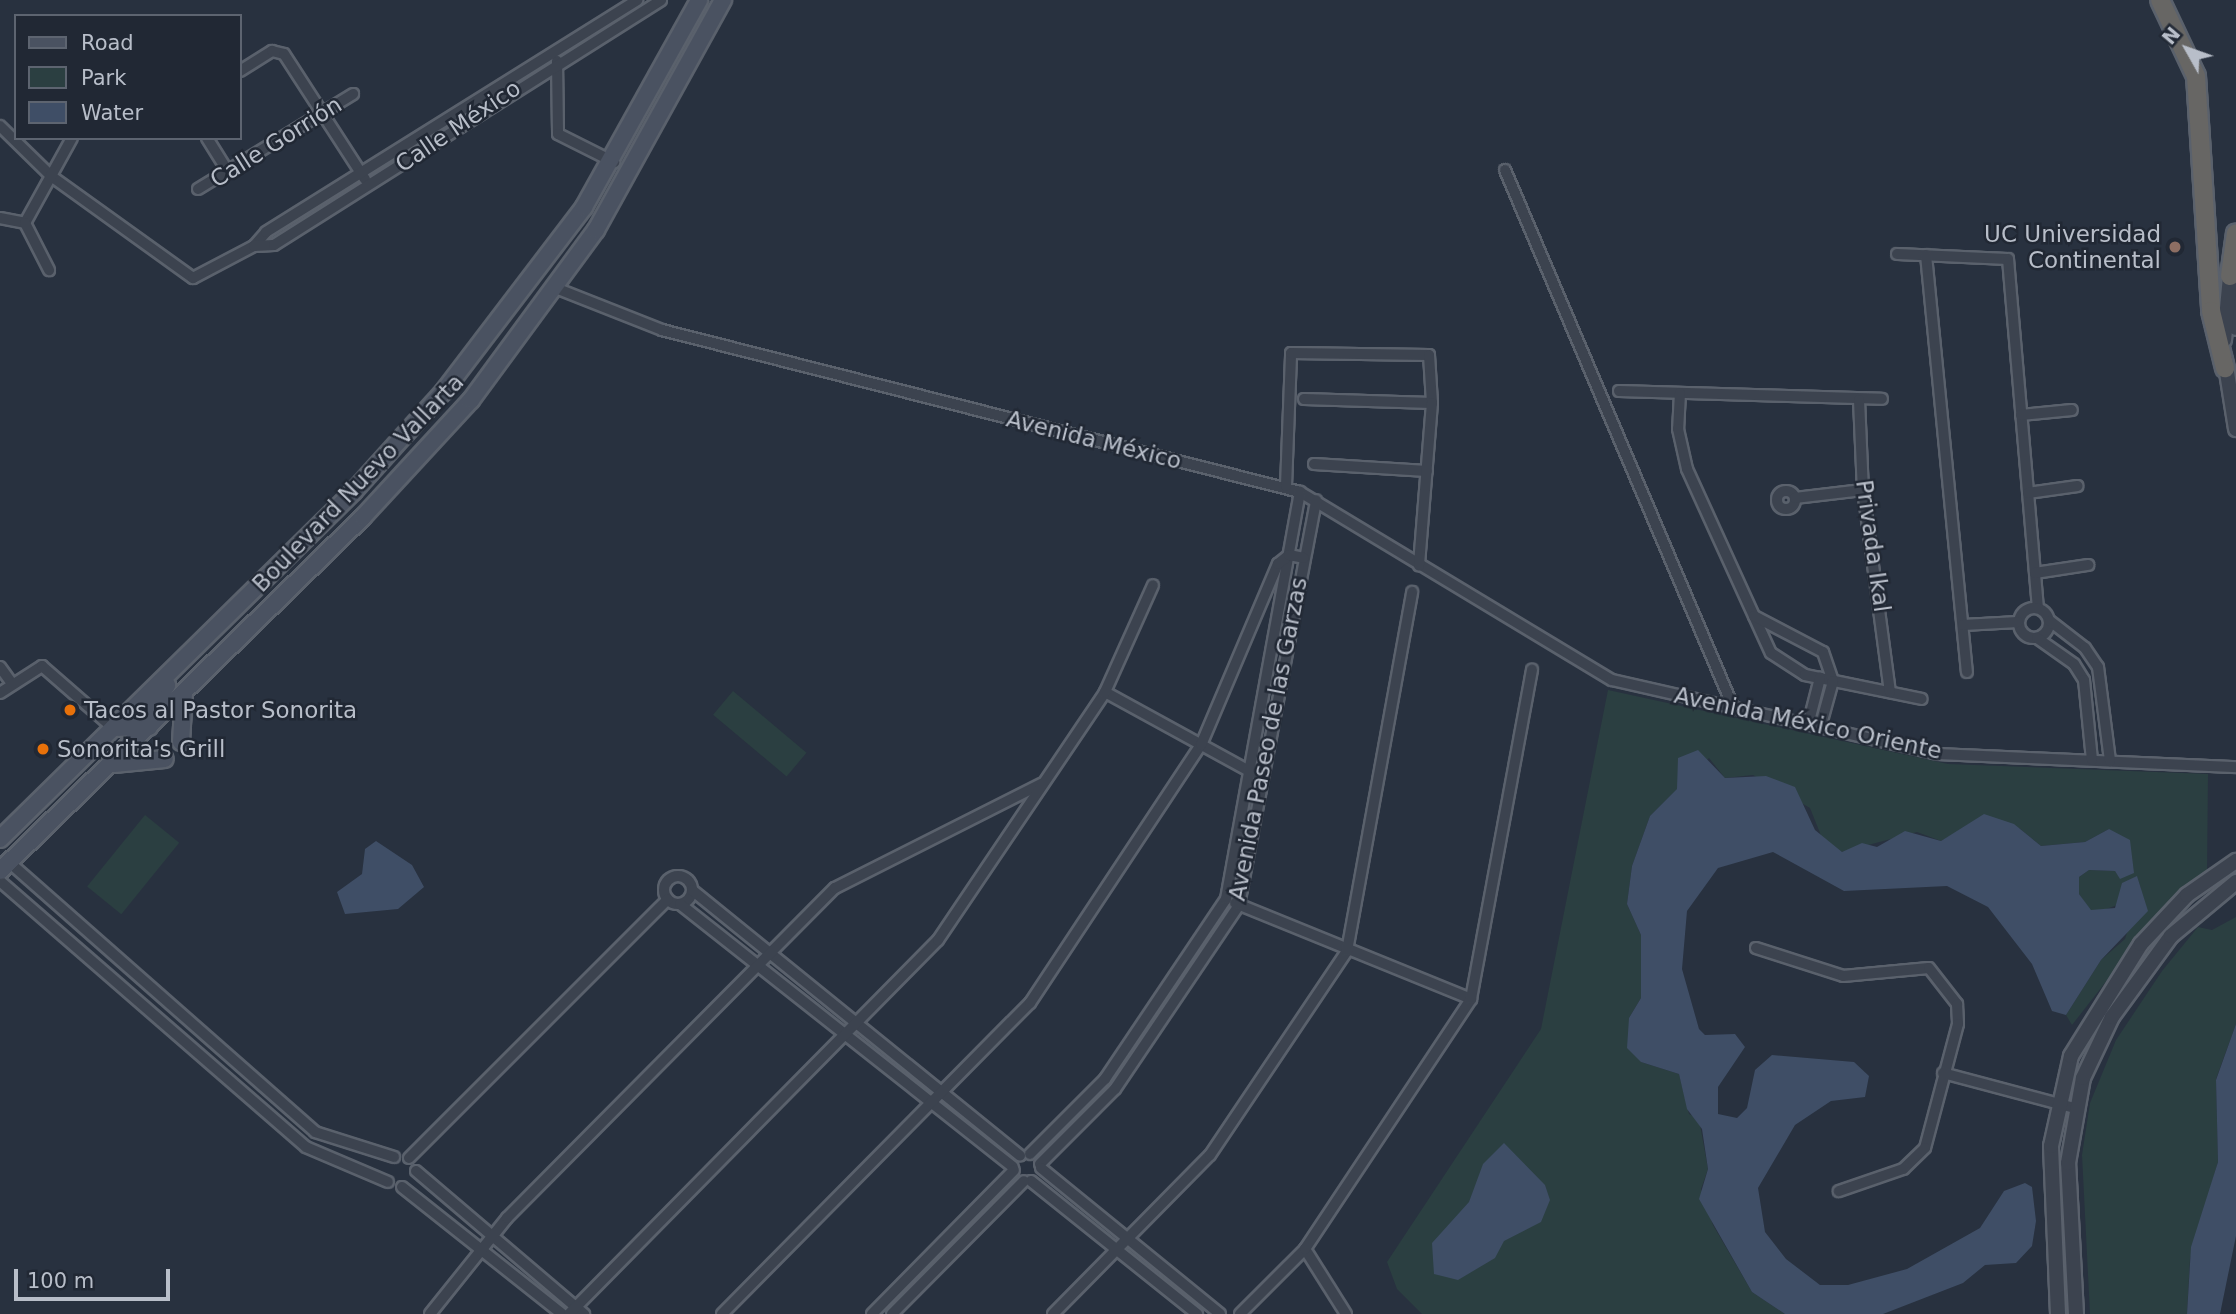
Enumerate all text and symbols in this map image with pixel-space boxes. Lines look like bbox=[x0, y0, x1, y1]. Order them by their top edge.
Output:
legend bbox=[14, 14, 242, 140]
north arrow bbox=[2152, 14, 2222, 84]
text: N bbox=[2157, 22, 2184, 49]
text: Road bbox=[81, 31, 134, 55]
text: Park bbox=[81, 66, 126, 90]
street label: Calle México bbox=[390, 74, 526, 178]
street label: Calle Gorrión bbox=[205, 91, 347, 193]
text: Water bbox=[81, 101, 143, 125]
place label: UC Universidad Continental bbox=[1984, 220, 2161, 274]
marker: UC Universidad Continental bbox=[2167, 239, 2183, 255]
street label: Boulevard Nuevo Vallarta bbox=[247, 368, 469, 598]
street label: Avenida México bbox=[1004, 405, 1184, 475]
street label: Privada Ikal bbox=[1850, 478, 1896, 614]
street label: Avenida Paseo de las Garzas bbox=[1223, 575, 1313, 903]
street label: Avenida México Oriente bbox=[1672, 681, 1944, 765]
place label: Tacos al Pastor Sonorita bbox=[84, 696, 357, 724]
marker: Tacos al Pastor Sonorita bbox=[62, 702, 78, 718]
place label: Sonorita's Grill bbox=[57, 735, 225, 763]
marker: Sonorita's Grill bbox=[35, 741, 51, 757]
scale bar bbox=[18, 1254, 173, 1298]
text: 100 m bbox=[27, 1269, 94, 1293]

